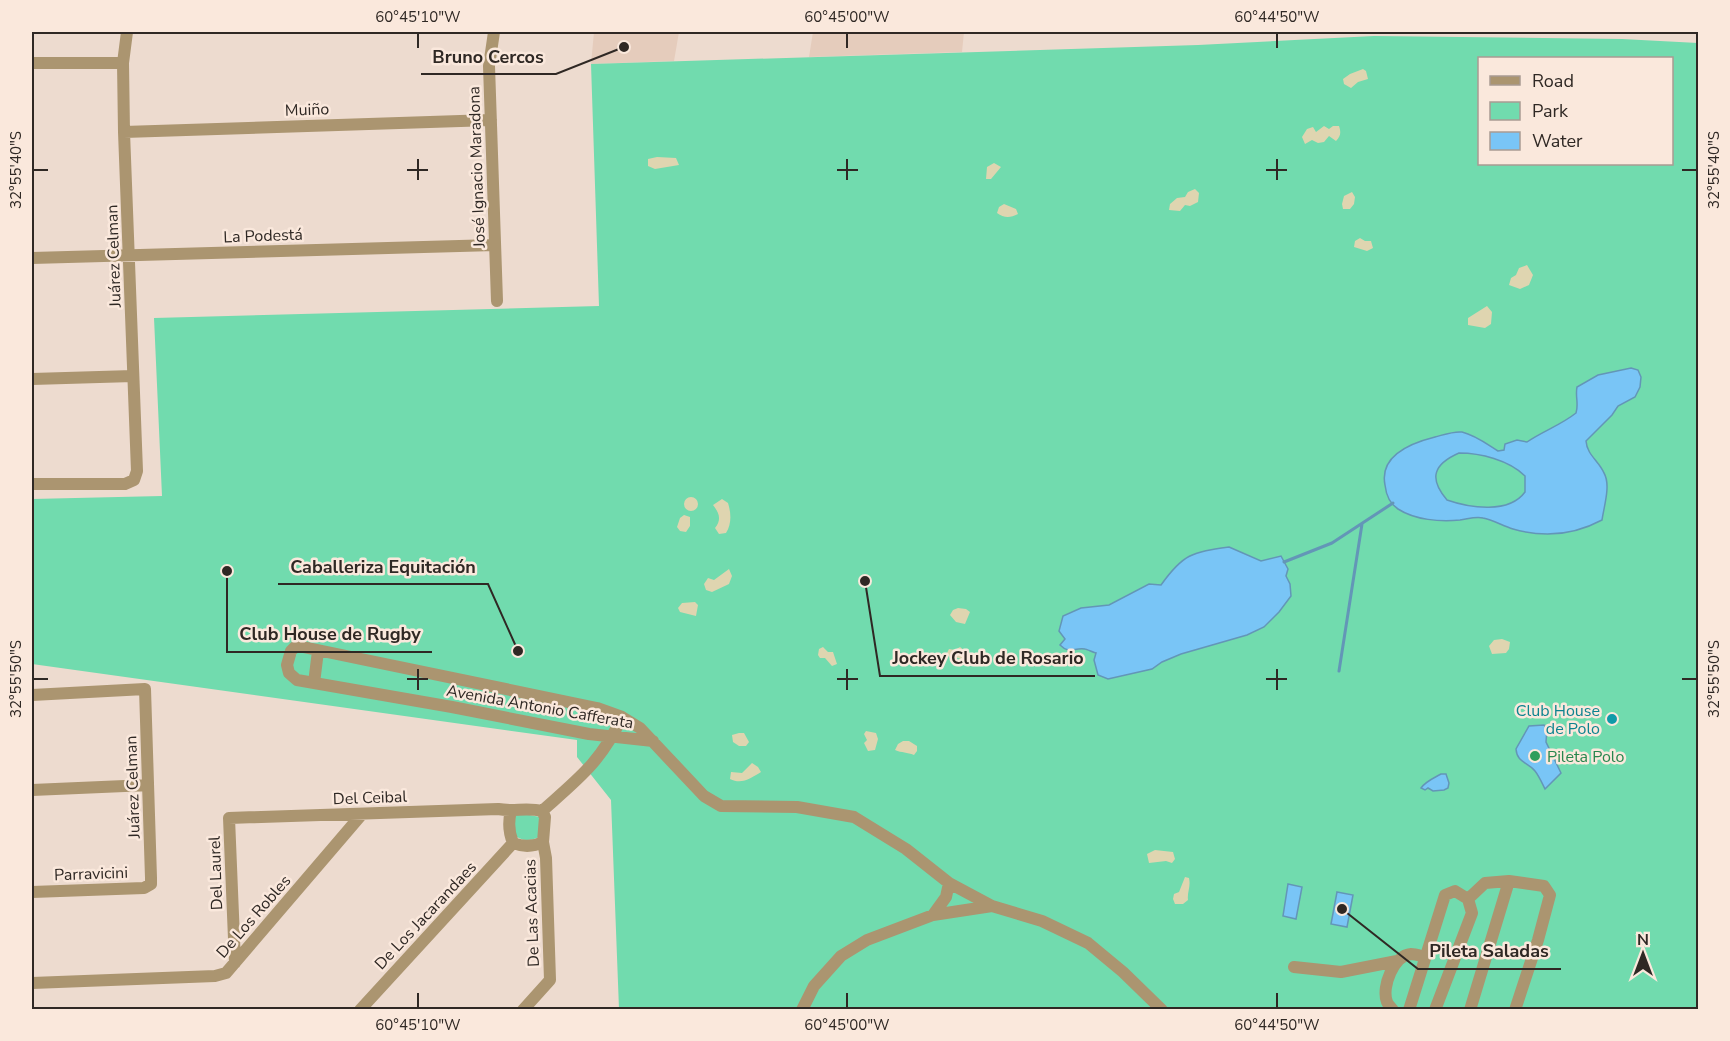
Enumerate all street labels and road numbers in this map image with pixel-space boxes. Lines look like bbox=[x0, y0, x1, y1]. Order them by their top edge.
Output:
street label: José Ignacio Maradona bbox=[463, 86, 491, 249]
street label: Muiño bbox=[284, 98, 330, 122]
street label: Juárez Celman bbox=[101, 204, 127, 309]
street label: La Podestá bbox=[223, 224, 303, 248]
street label: Avenida Antonio Cafferata bbox=[445, 680, 635, 734]
street label: Juárez Celman bbox=[120, 735, 146, 840]
street label: Del Ceibal bbox=[333, 786, 408, 810]
street label: Del Laurel bbox=[204, 835, 228, 910]
street label: De Los Jacarandaes bbox=[370, 857, 482, 975]
street label: De Las Acacias bbox=[519, 859, 545, 967]
street label: Parravicini bbox=[54, 862, 128, 886]
street label: De Los Robles bbox=[212, 870, 296, 963]

